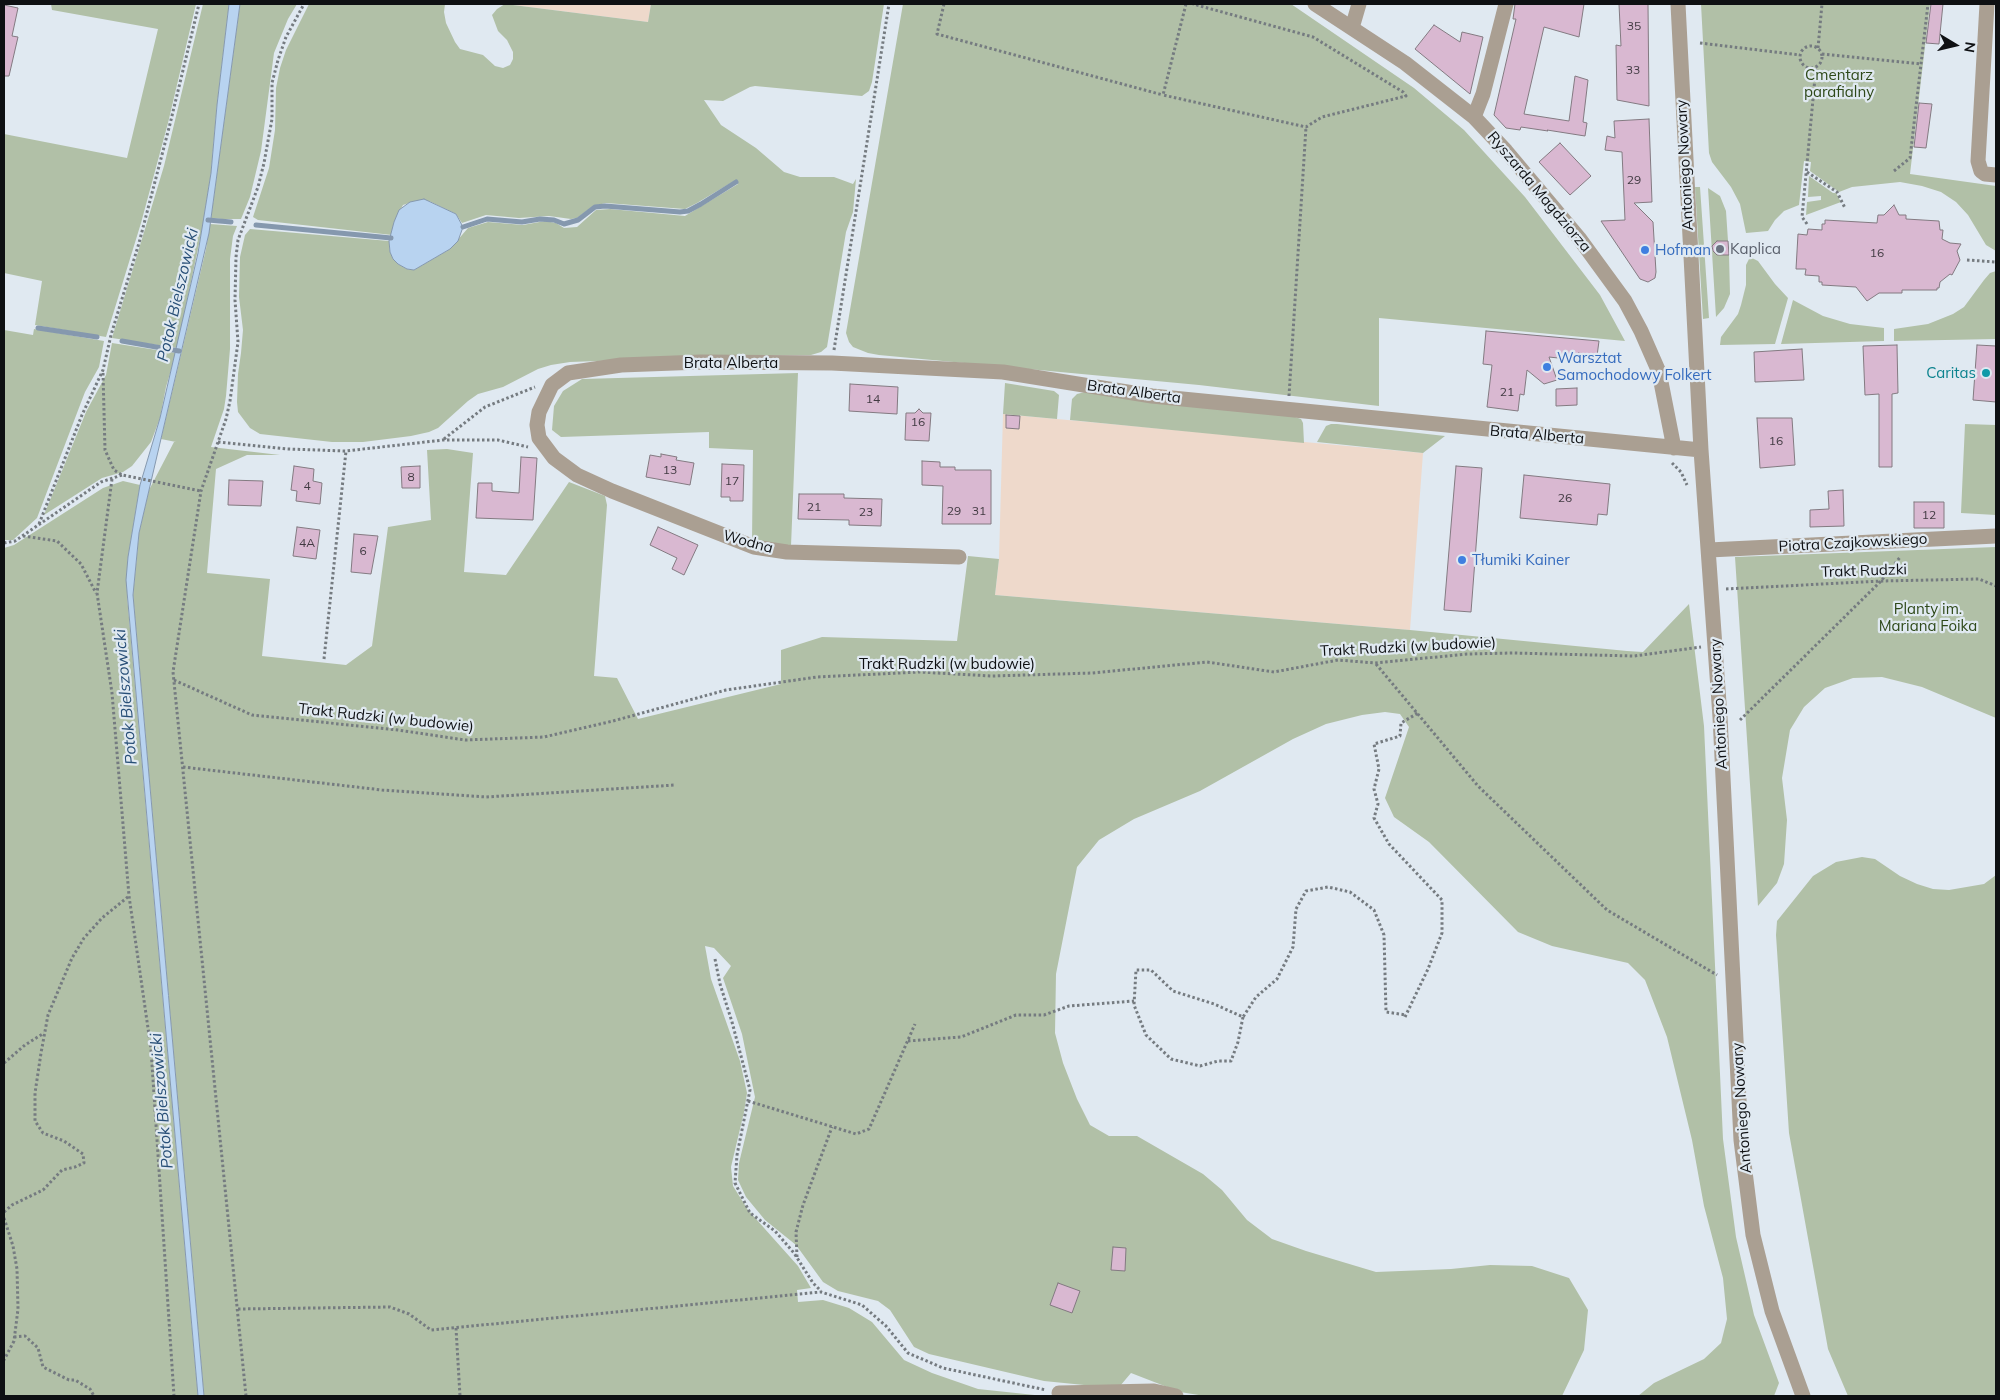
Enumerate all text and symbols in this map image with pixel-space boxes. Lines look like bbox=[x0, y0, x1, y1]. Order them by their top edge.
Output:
house number: 35 bbox=[1627, 19, 1641, 33]
north arrow bbox=[1930, 20, 1980, 70]
text: N bbox=[1960, 41, 1980, 54]
house number: 33 bbox=[1626, 63, 1640, 77]
park label: Cmentarz parafialny bbox=[1804, 66, 1874, 101]
street label: Antoniego Nowary bbox=[1673, 99, 1697, 231]
street label: Ryszarda Magdziorza bbox=[1483, 128, 1595, 256]
house number: 29 bbox=[1627, 173, 1641, 187]
water label: Potok Bielszowicki bbox=[153, 227, 203, 363]
place label: Kaplica bbox=[1730, 240, 1781, 258]
place label: Hofman bbox=[1655, 241, 1711, 259]
marker: Kaplica bbox=[1714, 243, 1726, 255]
marker: Hofman bbox=[1639, 244, 1651, 256]
house number: 16 bbox=[1870, 246, 1884, 260]
place label: Warsztat Samochodowy Folkert bbox=[1557, 349, 1711, 384]
street label: Brata Alberta bbox=[684, 354, 778, 372]
marker: Warsztat Samochodowy Folkert bbox=[1541, 361, 1553, 373]
place label: Caritas bbox=[1926, 364, 1976, 382]
marker: Caritas bbox=[1980, 367, 1992, 379]
street label: Brata Alberta bbox=[1086, 377, 1182, 407]
house number: 21 bbox=[1500, 385, 1514, 399]
house number: 14 bbox=[866, 392, 880, 406]
house number: 16 bbox=[911, 415, 925, 429]
street label: Brata Alberta bbox=[1489, 422, 1585, 448]
house number: 16 bbox=[1769, 434, 1783, 448]
house number: 13 bbox=[663, 463, 677, 477]
house number: 8 bbox=[407, 470, 415, 484]
house number: 17 bbox=[725, 474, 739, 488]
house number: 4 bbox=[303, 479, 311, 493]
house number: 26 bbox=[1558, 491, 1572, 505]
house number: 21 bbox=[807, 500, 821, 514]
house number: 29 bbox=[947, 504, 961, 518]
house number: 31 bbox=[972, 504, 986, 518]
house number: 23 bbox=[859, 505, 873, 519]
house number: 12 bbox=[1922, 508, 1936, 522]
street label: Wodna bbox=[721, 527, 775, 557]
street label: Piotra Czajkowskiego bbox=[1778, 530, 1928, 556]
house number: 4A bbox=[299, 536, 315, 550]
house number: 6 bbox=[359, 544, 367, 558]
place label: Tłumiki Kainer bbox=[1472, 551, 1570, 569]
marker: Tłumiki Kainer bbox=[1456, 554, 1468, 566]
street label: Trakt Rudzki bbox=[1821, 561, 1907, 581]
park label: Planty im. Mariana Foika bbox=[1879, 600, 1977, 635]
water label: Potok Bielszowicki bbox=[111, 628, 141, 766]
street label: Trakt Rudzki (w budowie) bbox=[1320, 633, 1496, 661]
street label: Antoniego Nowary bbox=[1707, 638, 1731, 770]
street label: Trakt Rudzki (w budowie) bbox=[859, 655, 1035, 673]
street label: Trakt Rudzki (w budowie) bbox=[297, 700, 475, 736]
water label: Potok Bielszowicki bbox=[147, 1032, 177, 1170]
street label: Antoniego Nowary bbox=[1728, 1042, 1756, 1174]

